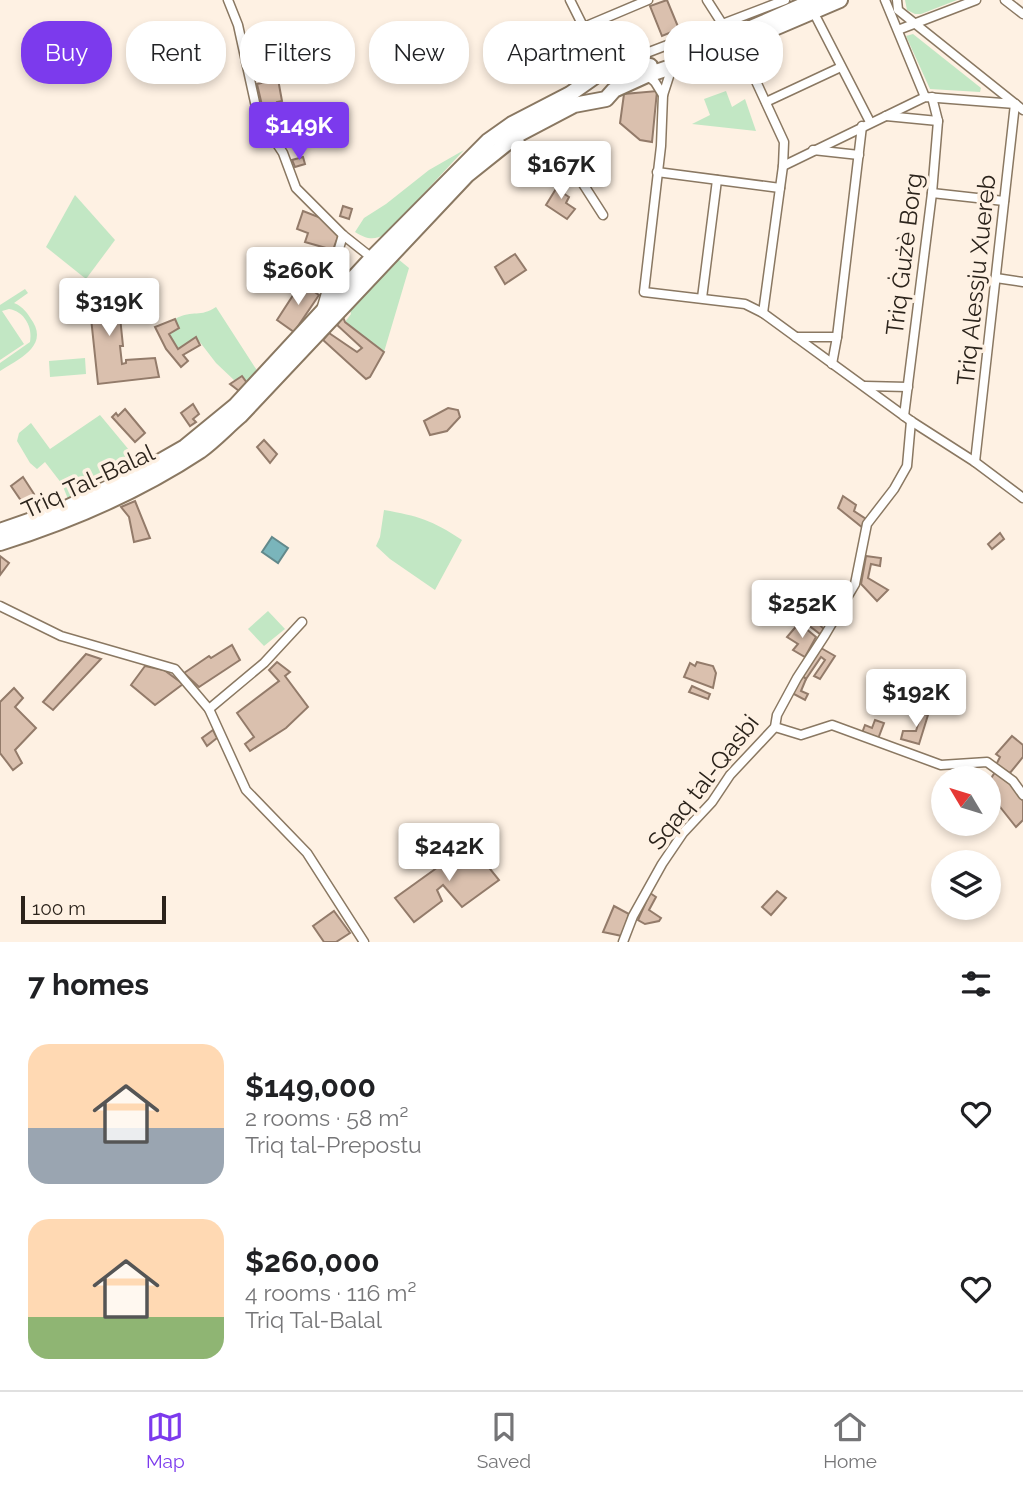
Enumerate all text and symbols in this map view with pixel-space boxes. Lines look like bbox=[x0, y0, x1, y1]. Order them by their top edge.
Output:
chip: Buy bbox=[21, 21, 112, 84]
chip: Rent bbox=[126, 21, 226, 84]
chip: Filters bbox=[240, 21, 355, 84]
chip: New bbox=[369, 21, 469, 84]
chip: Apartment bbox=[483, 21, 650, 84]
chip: House bbox=[664, 21, 783, 84]
pin: $149K bbox=[250, 102, 348, 162]
text: $149K bbox=[265, 111, 333, 138]
pin: $167K bbox=[512, 142, 610, 201]
text: $167K bbox=[527, 150, 595, 177]
street label: Triq Ġużè Borg bbox=[880, 171, 928, 337]
street label: Triq Alessju Xuereb bbox=[951, 173, 1001, 387]
pin: $260K bbox=[249, 247, 347, 307]
text: $260K bbox=[262, 256, 334, 283]
pin: $319K bbox=[60, 278, 158, 338]
text: $319K bbox=[75, 287, 143, 314]
street label: Triq Tal-Balal bbox=[17, 437, 159, 524]
pin: $252K bbox=[753, 580, 851, 640]
text: $252K bbox=[768, 589, 836, 616]
pin: $192K bbox=[867, 670, 965, 729]
text: $192K bbox=[882, 678, 950, 705]
street label: Sqaq tal-Qasbi bbox=[641, 709, 765, 855]
north arrow bbox=[931, 766, 1001, 836]
map controls bbox=[931, 766, 1001, 920]
pin: $242K bbox=[400, 824, 498, 883]
text: $242K bbox=[414, 832, 484, 859]
button: layers bbox=[931, 850, 1001, 920]
scale bar bbox=[21, 893, 166, 925]
text: 100 m bbox=[32, 897, 86, 919]
icon: filters bbox=[957, 965, 995, 1003]
text: 7 homes bbox=[28, 967, 149, 1002]
text: $149,000 bbox=[245, 1069, 376, 1104]
icon: home bbox=[84, 1072, 168, 1156]
icon: heart bbox=[957, 1095, 995, 1133]
text: 2 rooms · 58 m² bbox=[245, 1104, 408, 1131]
text: Triq tal-Prepostu bbox=[245, 1131, 422, 1158]
text: $260,000 bbox=[245, 1244, 380, 1279]
icon: home bbox=[84, 1247, 168, 1331]
icon: heart bbox=[957, 1270, 995, 1308]
text: 4 rooms · 116 m² bbox=[245, 1279, 416, 1306]
text: Triq Tal-Balal bbox=[245, 1306, 382, 1333]
tab: Map bbox=[146, 1408, 185, 1472]
tab: Saved bbox=[477, 1408, 531, 1472]
tab: Home bbox=[823, 1408, 877, 1472]

